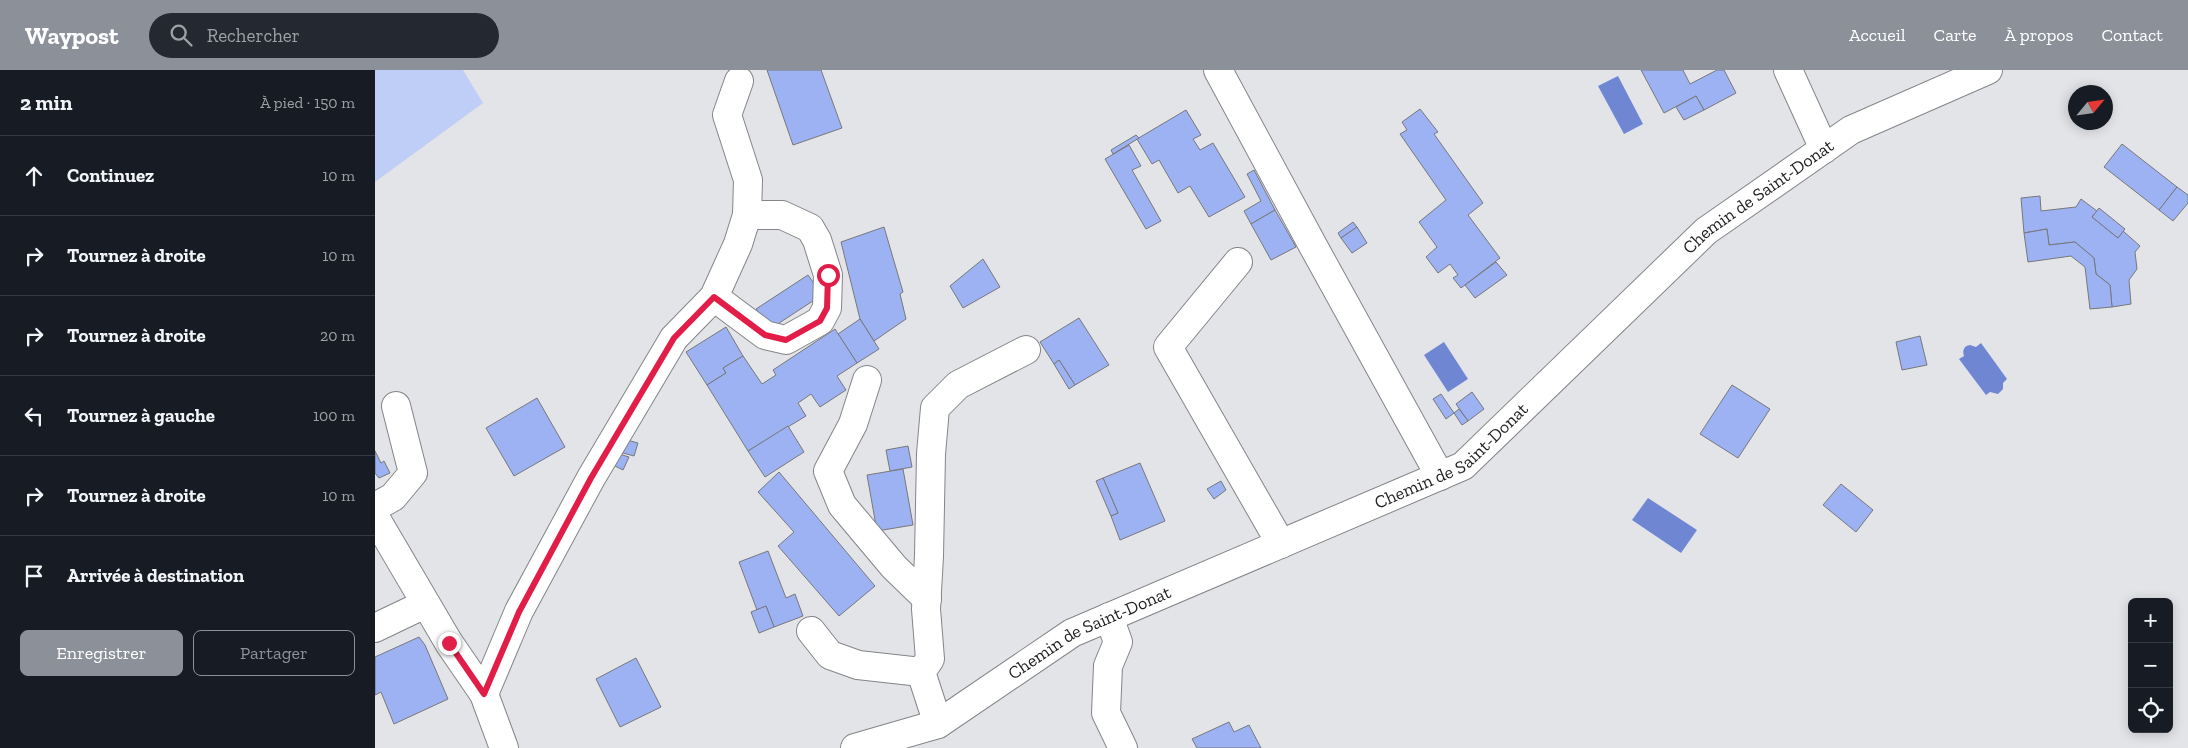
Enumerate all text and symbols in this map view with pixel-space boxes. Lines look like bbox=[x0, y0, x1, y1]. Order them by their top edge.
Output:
search box bbox=[149, 13, 499, 58]
text: Waypost bbox=[25, 21, 119, 50]
icon: search bbox=[167, 21, 195, 49]
text: Rechercher bbox=[207, 24, 300, 47]
text: Accueil bbox=[1849, 24, 1906, 46]
text: Carte bbox=[1934, 24, 1977, 46]
text: À propos bbox=[2005, 24, 2073, 46]
text: Contact bbox=[2101, 24, 2163, 46]
north arrow bbox=[2068, 85, 2113, 130]
text: 2 min bbox=[20, 90, 72, 115]
text: À pied · 150 m bbox=[260, 93, 355, 112]
street label: Chemin de Saint-Donat bbox=[1678, 134, 1838, 259]
icon: ahead bbox=[20, 162, 48, 190]
text: Continuez bbox=[67, 164, 154, 187]
text: 10 m bbox=[322, 166, 355, 185]
icon: right bbox=[20, 242, 48, 270]
text: Tournez à droite bbox=[67, 244, 206, 267]
text: 10 m bbox=[322, 246, 355, 265]
route start bbox=[817, 264, 840, 287]
icon: right bbox=[20, 322, 48, 350]
text: Tournez à droite bbox=[67, 324, 206, 347]
text: 20 m bbox=[320, 326, 355, 345]
street label: Chemin de Saint-Donat bbox=[1371, 398, 1533, 514]
icon: left bbox=[20, 402, 48, 430]
text: Tournez à gauche bbox=[67, 404, 215, 427]
text: 100 m bbox=[313, 406, 355, 425]
icon: right bbox=[20, 482, 48, 510]
text: Tournez à droite bbox=[67, 484, 206, 507]
text: 10 m bbox=[322, 486, 355, 505]
icon: arrive bbox=[20, 562, 48, 590]
text: Arrivée à destination bbox=[67, 564, 244, 587]
street label: Chemin de Saint-Donat bbox=[1004, 581, 1174, 684]
map controls bbox=[2128, 598, 2173, 733]
button: + bbox=[2128, 598, 2173, 643]
button: Enregistrer bbox=[20, 630, 183, 676]
button: Partager bbox=[193, 630, 355, 676]
route end bbox=[438, 632, 461, 655]
button: − bbox=[2128, 643, 2173, 688]
button: locate bbox=[2128, 688, 2173, 733]

